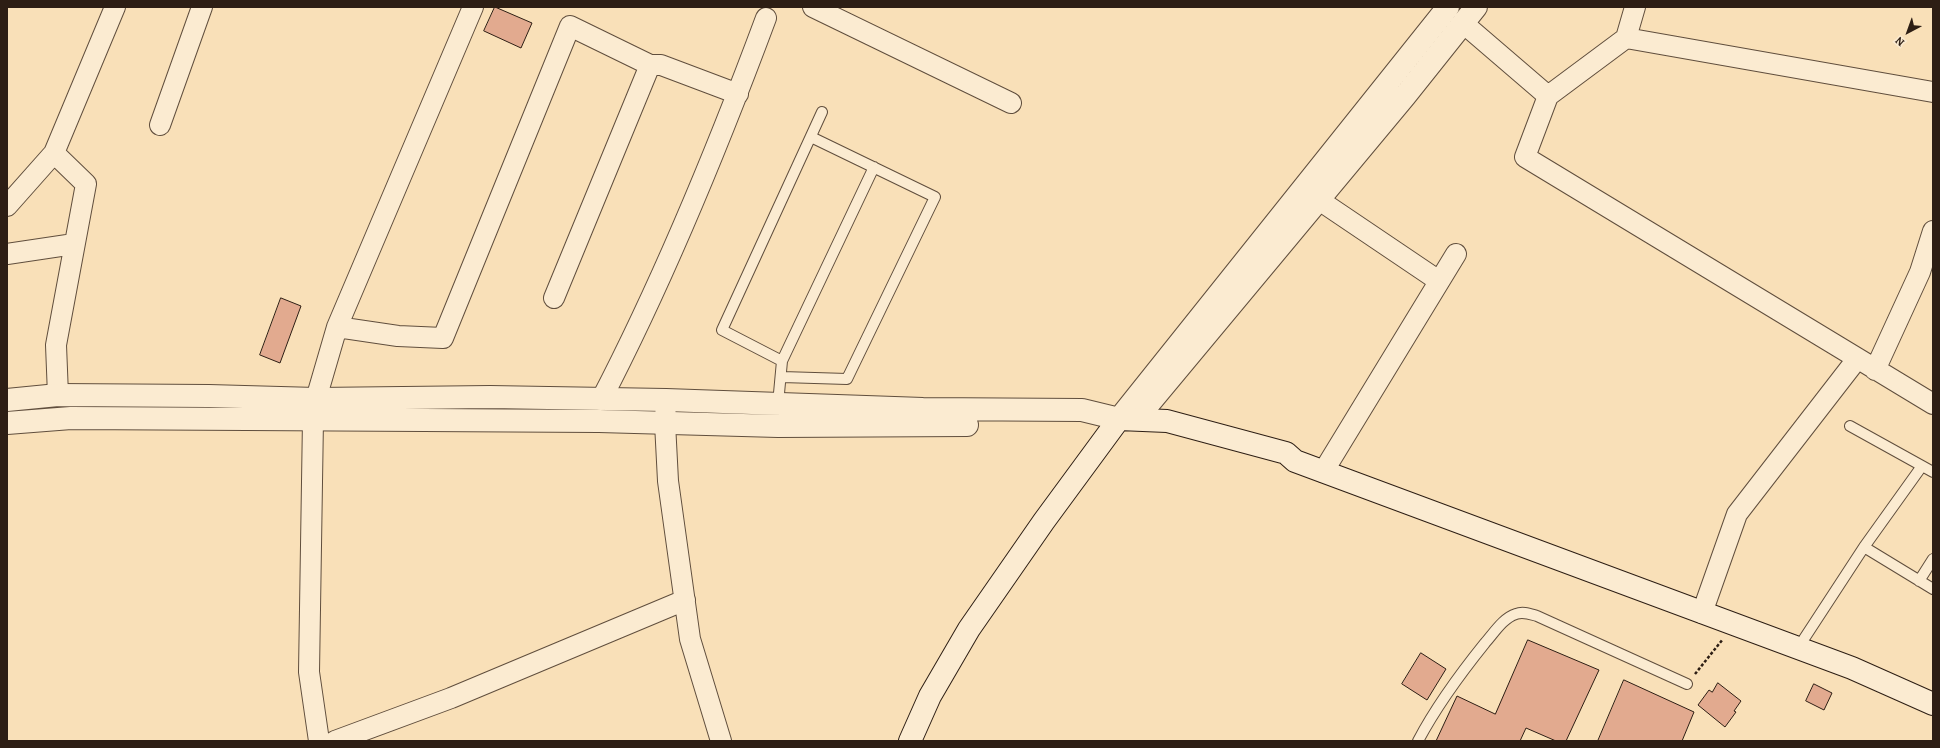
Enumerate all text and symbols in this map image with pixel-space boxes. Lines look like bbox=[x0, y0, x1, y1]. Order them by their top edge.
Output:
north arrow bbox=[1888, 12, 1928, 52]
text: N bbox=[1892, 33, 1908, 50]

